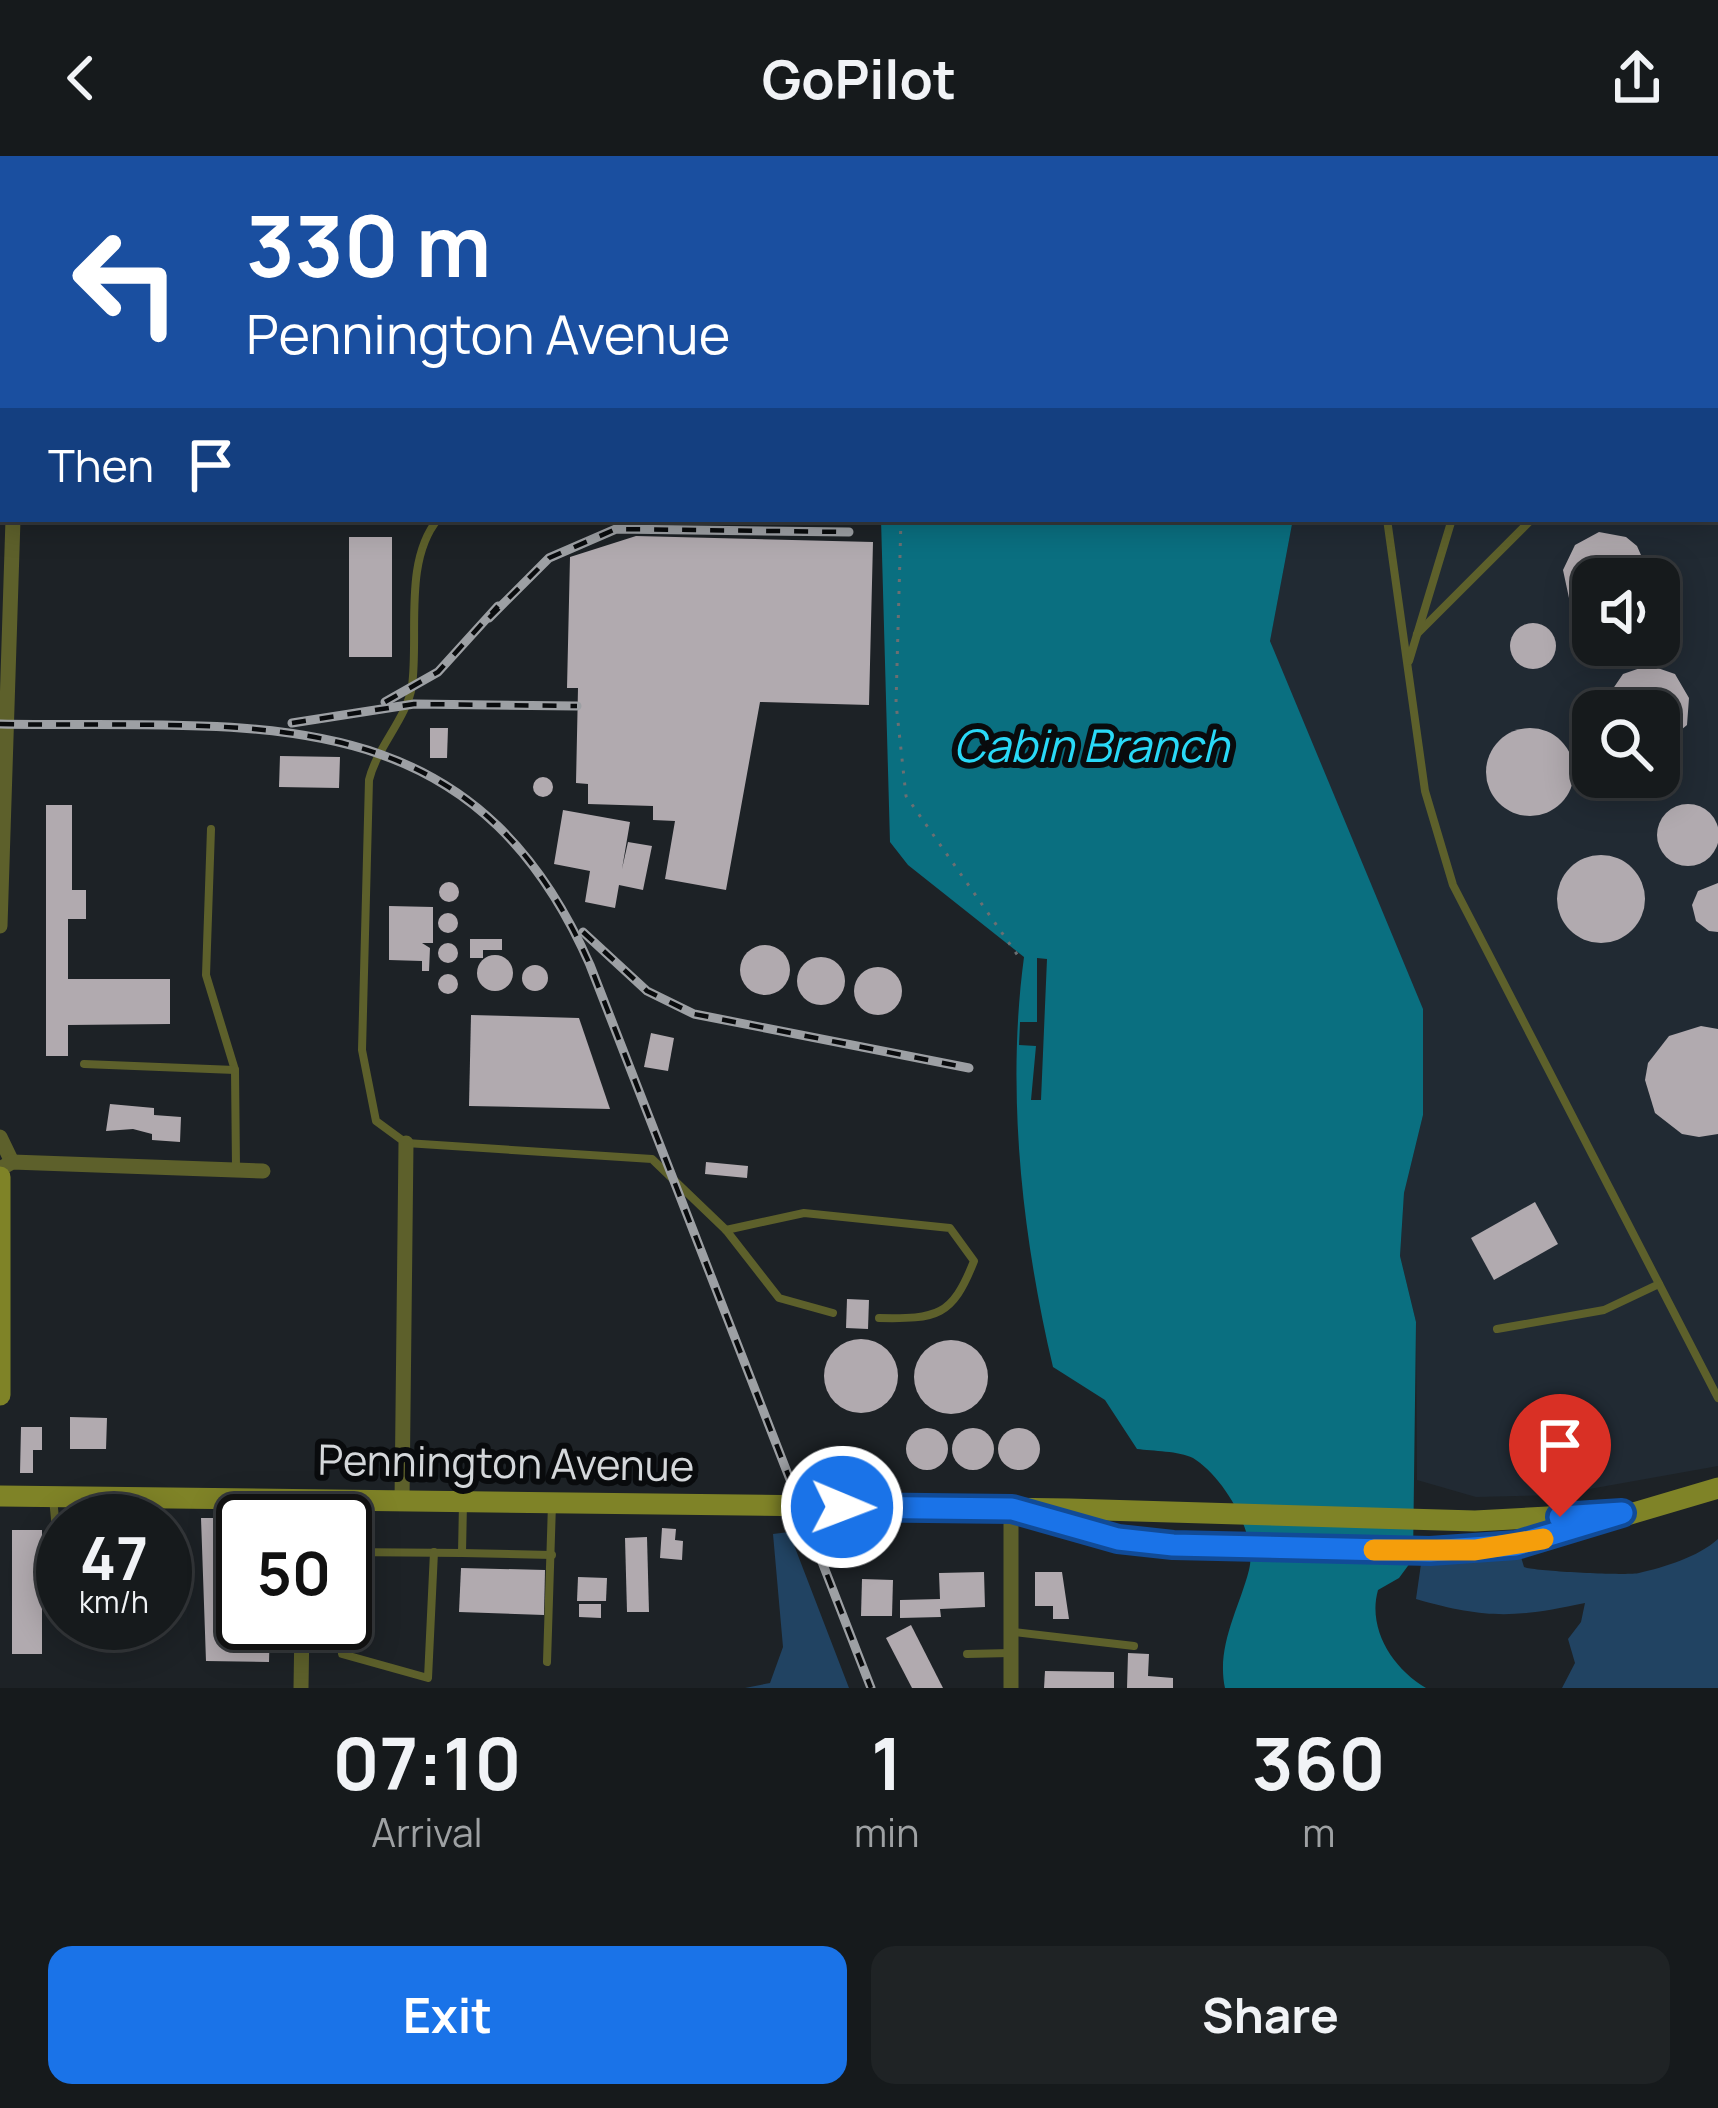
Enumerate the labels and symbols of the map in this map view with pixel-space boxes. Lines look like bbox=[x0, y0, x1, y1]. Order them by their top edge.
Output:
water label: Cabin Branch bbox=[953, 714, 1230, 776]
pin bbox=[1509, 1394, 1611, 1517]
street label: Pennington Avenue bbox=[317, 1430, 695, 1494]
position arrow bbox=[779, 1444, 905, 1570]
speed limit sign: 50 bbox=[216, 1494, 372, 1650]

